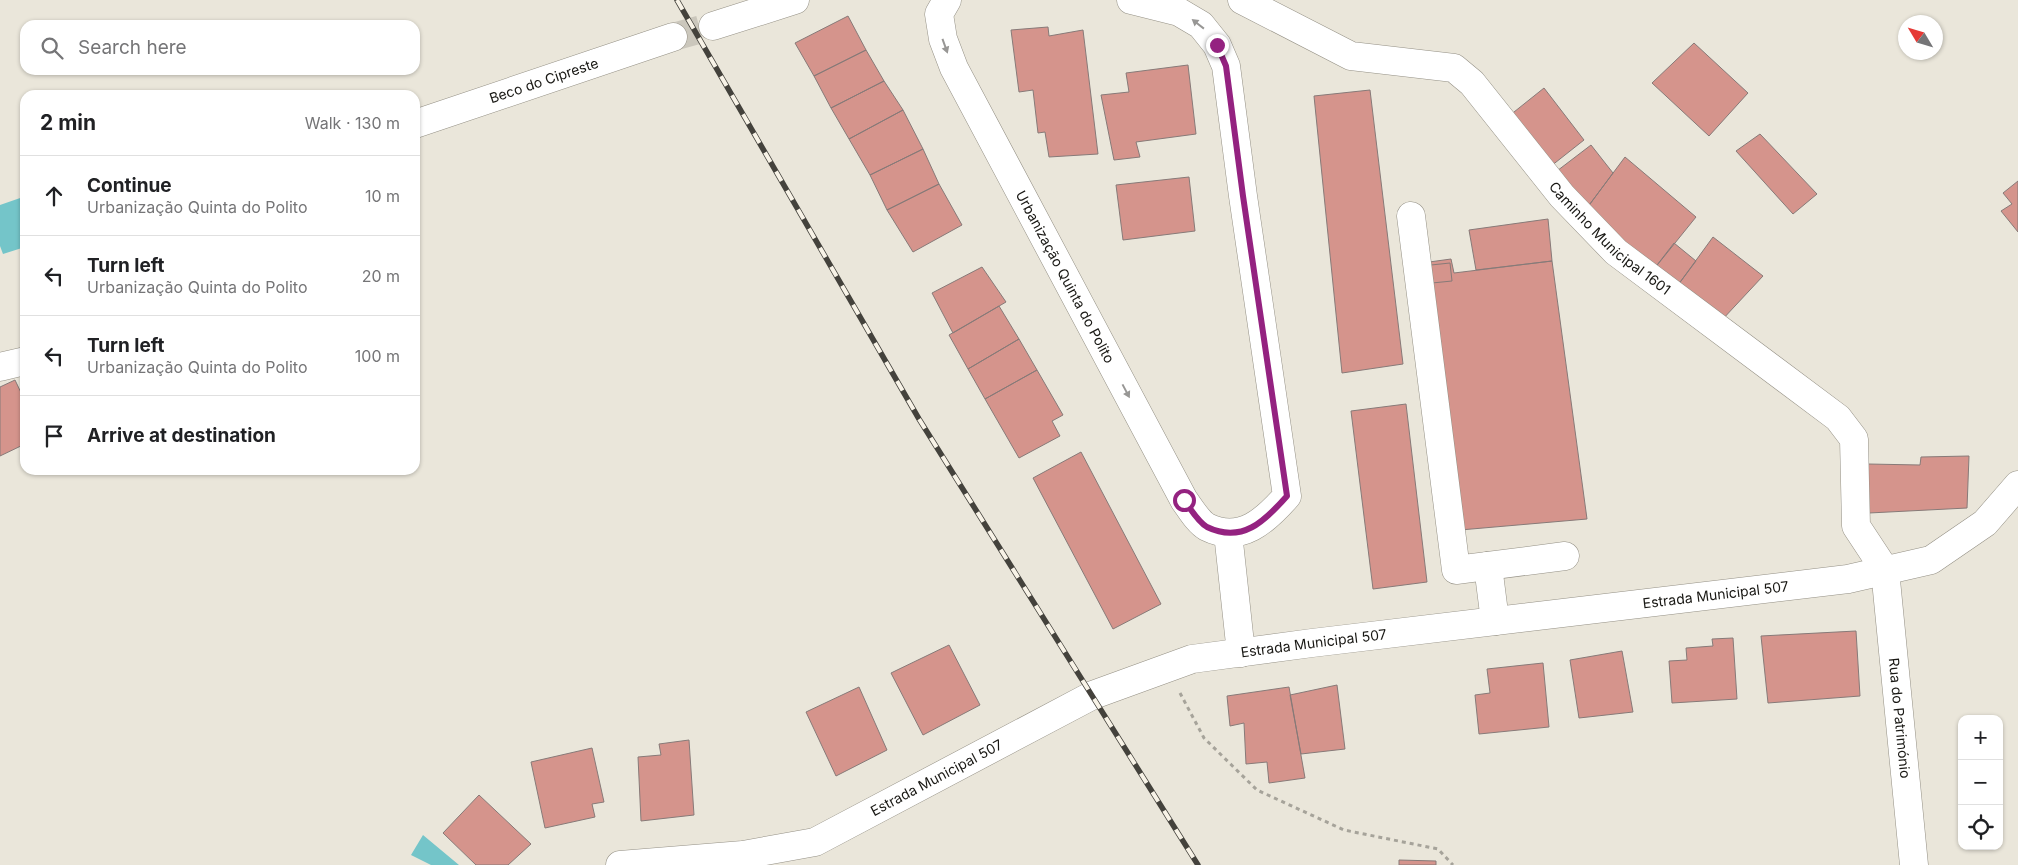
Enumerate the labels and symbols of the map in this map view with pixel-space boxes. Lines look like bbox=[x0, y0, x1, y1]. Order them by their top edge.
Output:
north arrow bbox=[1898, 15, 1943, 60]
one-way arrow bbox=[1191, 19, 1204, 30]
route end bbox=[1206, 34, 1229, 57]
one-way arrow bbox=[941, 39, 949, 54]
street label: Beco do Cipreste bbox=[487, 54, 600, 106]
street label: Caminho Municipal 1601 bbox=[1546, 178, 1674, 298]
street label: Urbanização Quinta do Polito bbox=[1013, 187, 1118, 366]
one-way arrow bbox=[1122, 384, 1130, 399]
route start bbox=[1173, 489, 1196, 512]
street label: Estrada Municipal 507 bbox=[1642, 577, 1790, 611]
street label: Estrada Municipal 507 bbox=[1240, 625, 1387, 660]
street label: Rua do Património bbox=[1886, 657, 1914, 779]
street label: Estrada Municipal 507 bbox=[867, 735, 1005, 819]

